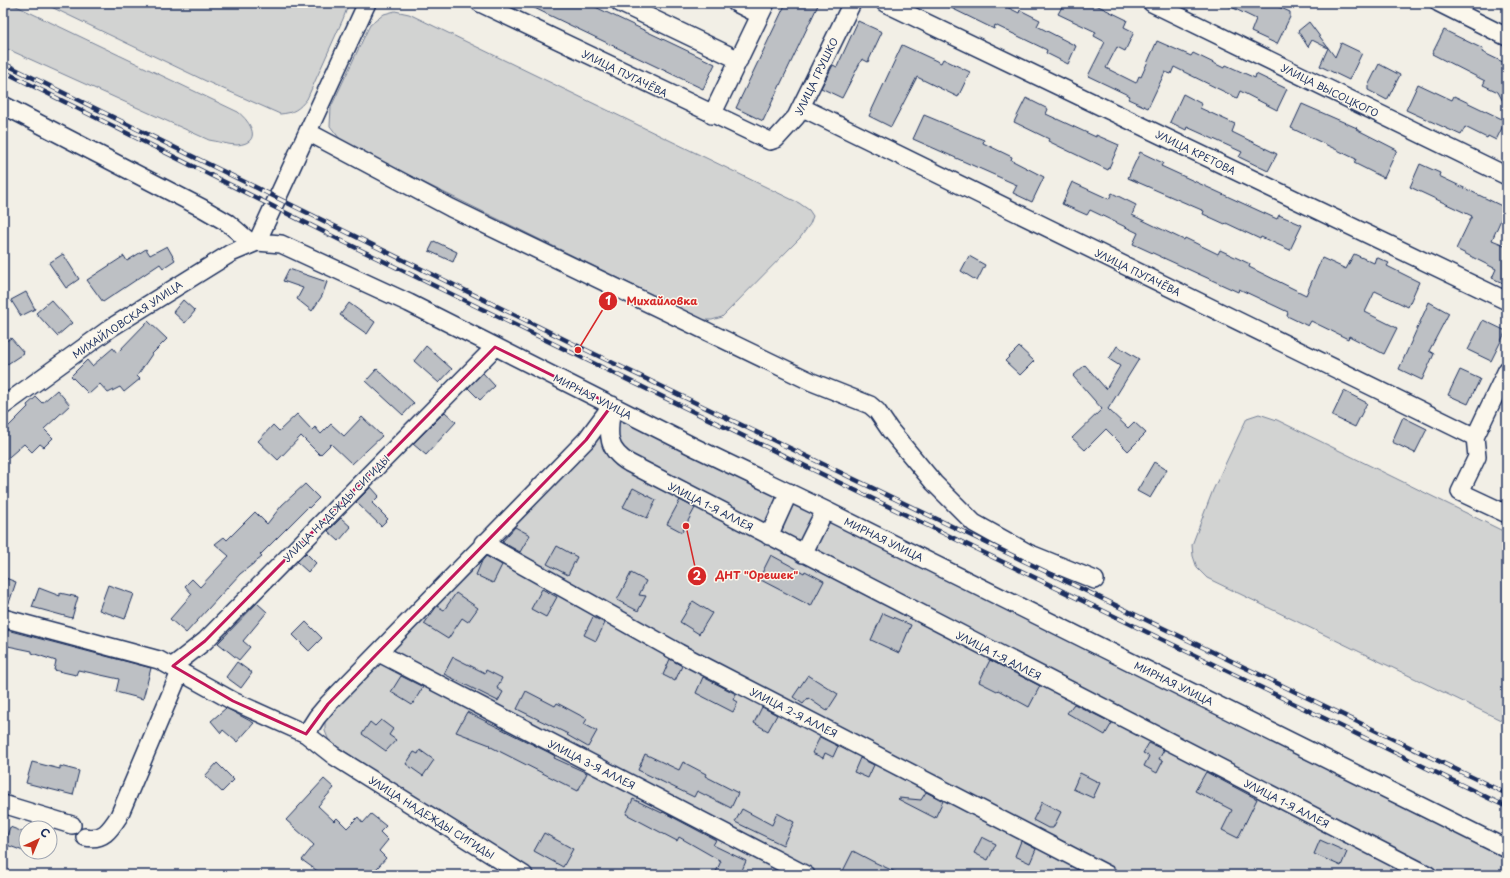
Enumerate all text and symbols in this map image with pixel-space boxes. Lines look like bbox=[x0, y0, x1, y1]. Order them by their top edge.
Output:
street label: УЛИЦА ГРУШКО bbox=[791, 35, 841, 117]
street label: УЛИЦА ПУГАЧЁВА bbox=[580, 46, 670, 100]
street label: УЛИЦА ВЫСОЦКОГО bbox=[1279, 60, 1382, 120]
street label: УЛИЦА КРЕТОВА bbox=[1153, 126, 1239, 178]
street label: УЛИЦА ПУГАЧЁВА bbox=[1093, 245, 1183, 299]
street label: МИХАЙЛОВСКАЯ УЛИЦА bbox=[69, 276, 185, 361]
callout: Михайловка bbox=[598, 290, 705, 313]
text: 1 bbox=[605, 291, 611, 309]
text: Михайловка bbox=[626, 292, 698, 309]
street label: МИРНАЯ УЛИЦА bbox=[551, 370, 635, 422]
street label: УЛИЦА НАДЕЖДЫ СИГИДЫ bbox=[279, 451, 393, 565]
street label: УЛИЦА 1-Я АЛЛЕЯ bbox=[666, 478, 756, 534]
street label: МИРНАЯ УЛИЦА bbox=[842, 513, 926, 565]
callout: ДНТ "Орешек" bbox=[687, 564, 807, 587]
text: 2 bbox=[693, 566, 702, 584]
text: ДНТ "Орешек" bbox=[715, 566, 798, 583]
street label: УЛИЦА 1-Я АЛЛЕЯ bbox=[954, 627, 1044, 683]
street label: МИРНАЯ УЛИЦА bbox=[1132, 657, 1216, 709]
street label: УЛИЦА 2-Я АЛЛЕЯ bbox=[748, 683, 840, 741]
street label: УЛИЦА 3-Я АЛЛЕЯ bbox=[546, 736, 638, 793]
street label: УЛИЦА НАДЕЖДЫ СИГИДЫ bbox=[366, 772, 498, 862]
street label: УЛИЦА 1-Я АЛЛЕЯ bbox=[1242, 775, 1332, 831]
north arrow bbox=[18, 820, 58, 860]
text: С bbox=[36, 823, 54, 841]

